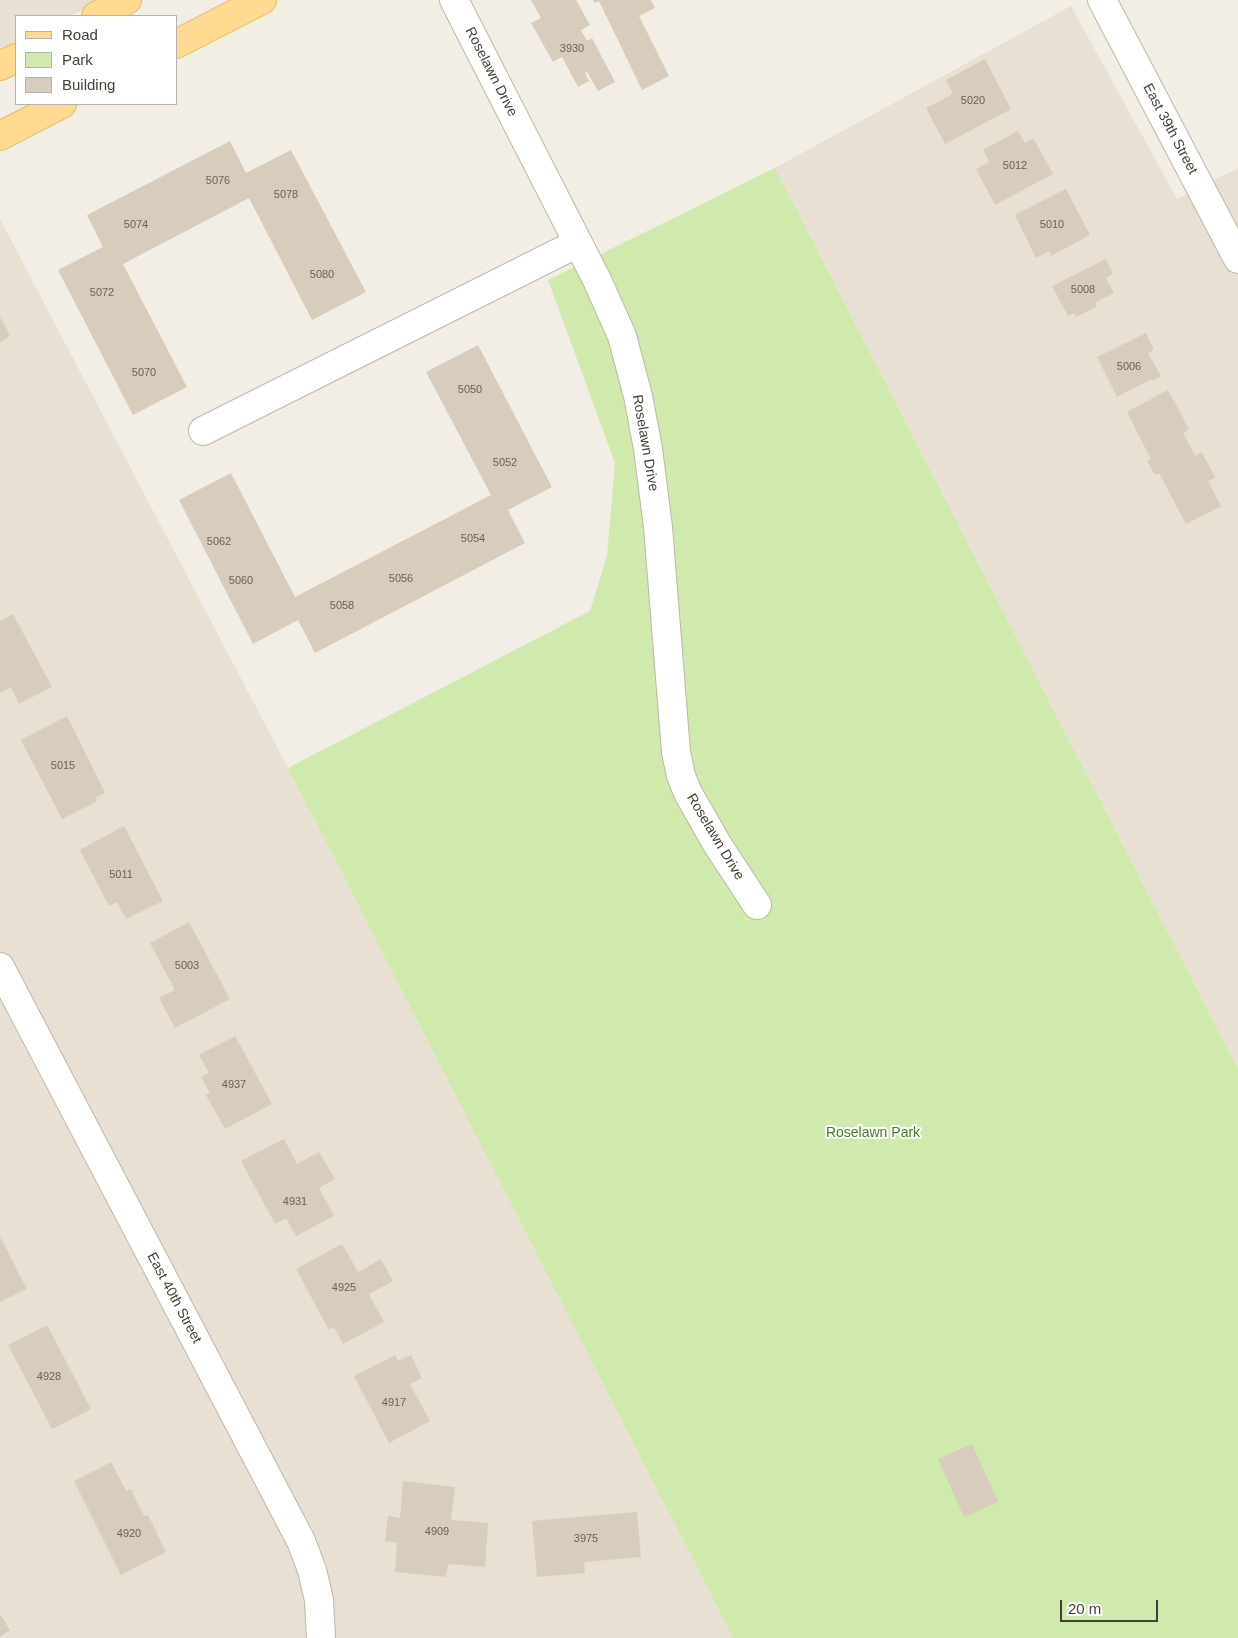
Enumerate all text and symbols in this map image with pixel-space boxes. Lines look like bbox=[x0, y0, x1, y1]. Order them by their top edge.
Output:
legend bbox=[15, 15, 178, 105]
street label: Roselawn Drive bbox=[461, 25, 521, 119]
text: Road bbox=[62, 26, 98, 43]
house number: 3930 bbox=[560, 42, 584, 56]
text: Park bbox=[62, 51, 93, 68]
text: Building bbox=[62, 76, 115, 93]
street label: East 39th Street bbox=[1139, 81, 1201, 177]
house number: 5020 bbox=[961, 94, 985, 108]
house number: 5012 bbox=[1003, 159, 1027, 173]
house number: 5076 bbox=[206, 174, 230, 188]
house number: 5078 bbox=[274, 188, 298, 202]
house number: 5074 bbox=[124, 218, 148, 232]
house number: 5010 bbox=[1040, 218, 1064, 232]
house number: 5080 bbox=[310, 268, 334, 282]
house number: 5008 bbox=[1071, 283, 1095, 297]
house number: 5072 bbox=[90, 286, 114, 300]
house number: 5006 bbox=[1117, 360, 1141, 374]
house number: 5070 bbox=[132, 366, 156, 380]
house number: 5050 bbox=[458, 383, 482, 397]
street label: Roselawn Drive bbox=[628, 393, 662, 493]
house number: 5052 bbox=[493, 456, 517, 470]
house number: 5054 bbox=[461, 532, 485, 546]
house number: 5062 bbox=[207, 535, 231, 549]
house number: 5056 bbox=[389, 572, 413, 586]
house number: 5060 bbox=[229, 574, 253, 588]
house number: 5058 bbox=[330, 599, 354, 613]
house number: 5015 bbox=[51, 759, 75, 773]
street label: Roselawn Drive bbox=[683, 791, 747, 883]
house number: 5011 bbox=[109, 868, 133, 882]
house number: 5003 bbox=[175, 959, 199, 973]
house number: 4937 bbox=[222, 1078, 246, 1092]
park label: Roselawn Park bbox=[826, 1125, 920, 1141]
house number: 4931 bbox=[283, 1195, 307, 1209]
street label: East 40th Street bbox=[143, 1250, 205, 1346]
house number: 4925 bbox=[332, 1281, 356, 1295]
house number: 4928 bbox=[37, 1370, 61, 1384]
house number: 4917 bbox=[382, 1396, 406, 1410]
house number: 4909 bbox=[425, 1525, 449, 1539]
house number: 4920 bbox=[117, 1527, 141, 1541]
house number: 3975 bbox=[574, 1532, 598, 1546]
scale bar bbox=[1063, 1590, 1160, 1622]
text: 20 m bbox=[1068, 1600, 1101, 1617]

